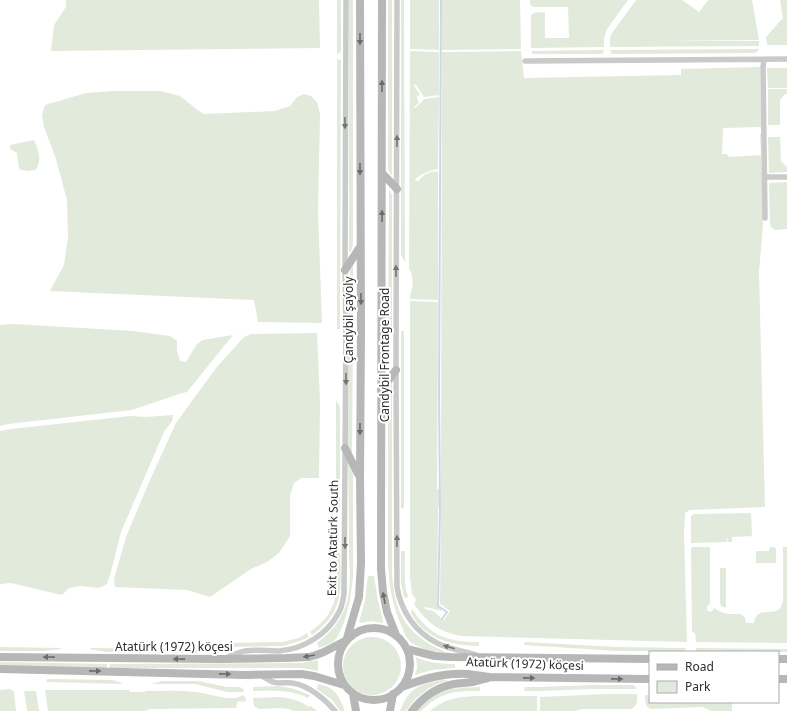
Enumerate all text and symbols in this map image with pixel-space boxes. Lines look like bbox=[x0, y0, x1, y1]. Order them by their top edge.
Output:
one-way arrow bbox=[357, 33, 363, 46]
one-way arrow bbox=[379, 79, 385, 92]
one-way arrow bbox=[342, 117, 348, 130]
one-way arrow bbox=[394, 134, 400, 147]
one-way arrow bbox=[357, 163, 363, 176]
one-way arrow bbox=[379, 209, 385, 222]
one-way arrow bbox=[393, 264, 399, 277]
street label: Çandybil şaýoly bbox=[340, 276, 357, 364]
street label: Candybil Frontage Road bbox=[376, 288, 393, 422]
one-way arrow bbox=[358, 293, 364, 306]
one-way arrow bbox=[343, 373, 349, 386]
one-way arrow bbox=[357, 423, 363, 436]
street label: Exit to Atatürk South bbox=[323, 480, 342, 596]
one-way arrow bbox=[394, 534, 400, 547]
one-way arrow bbox=[342, 537, 348, 550]
one-way arrow bbox=[381, 592, 387, 604]
street label: Atatürk (1972) köçesi bbox=[115, 638, 233, 655]
one-way arrow bbox=[442, 644, 454, 650]
legend bbox=[649, 651, 779, 703]
one-way arrow bbox=[303, 653, 315, 659]
street label: Atatürk (1972) köçesi bbox=[466, 653, 584, 674]
one-way arrow bbox=[42, 654, 55, 660]
one-way arrow bbox=[172, 656, 185, 662]
text: Road bbox=[685, 658, 714, 675]
one-way arrow bbox=[89, 668, 102, 674]
one-way arrow bbox=[219, 671, 232, 677]
one-way arrow bbox=[523, 675, 536, 681]
one-way arrow bbox=[611, 675, 623, 682]
text: Park bbox=[685, 678, 711, 695]

